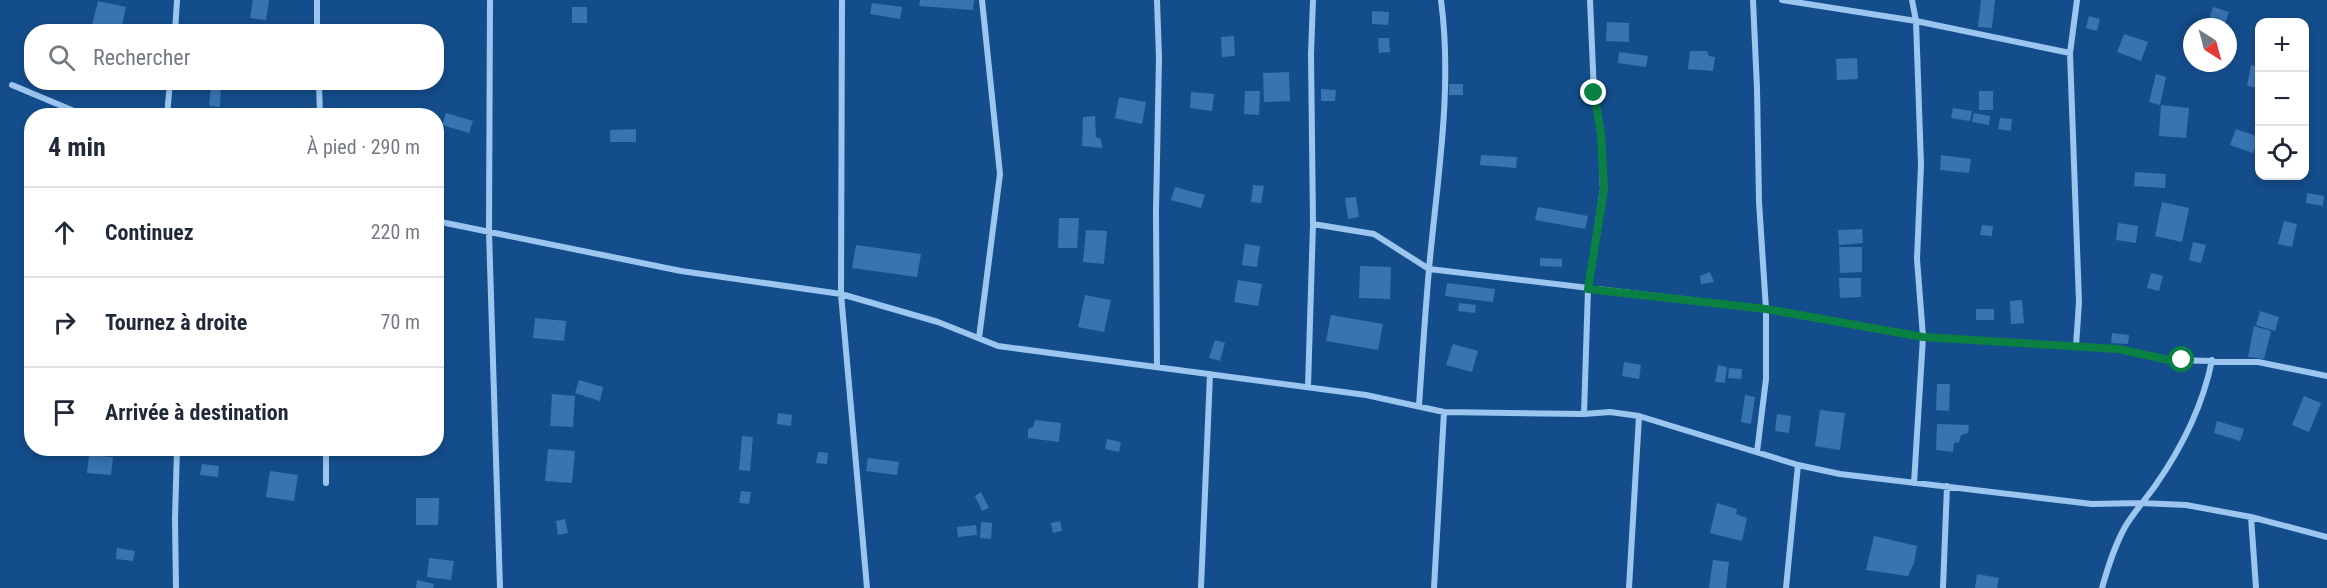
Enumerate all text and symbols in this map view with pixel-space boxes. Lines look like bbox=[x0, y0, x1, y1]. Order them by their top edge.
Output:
north arrow bbox=[2183, 18, 2237, 72]
map controls bbox=[2255, 18, 2309, 180]
button: + bbox=[2255, 18, 2309, 72]
search box bbox=[24, 24, 444, 90]
icon: search bbox=[45, 41, 78, 74]
text: Rechercher bbox=[93, 45, 190, 70]
button: − bbox=[2255, 72, 2309, 126]
route end bbox=[1580, 79, 1606, 105]
button: locate bbox=[2255, 126, 2309, 180]
text: 4 min bbox=[48, 132, 106, 162]
text: À pied · 290 m bbox=[307, 135, 420, 159]
icon: ahead bbox=[48, 216, 81, 249]
text: Continuez bbox=[105, 220, 194, 245]
text: 220 m bbox=[371, 220, 420, 244]
icon: right bbox=[48, 306, 81, 339]
text: Tournez à droite bbox=[105, 310, 247, 335]
text: 70 m bbox=[381, 310, 420, 334]
route start bbox=[2168, 346, 2194, 372]
icon: arrive bbox=[48, 396, 81, 429]
text: Arrivée à destination bbox=[105, 400, 289, 425]

